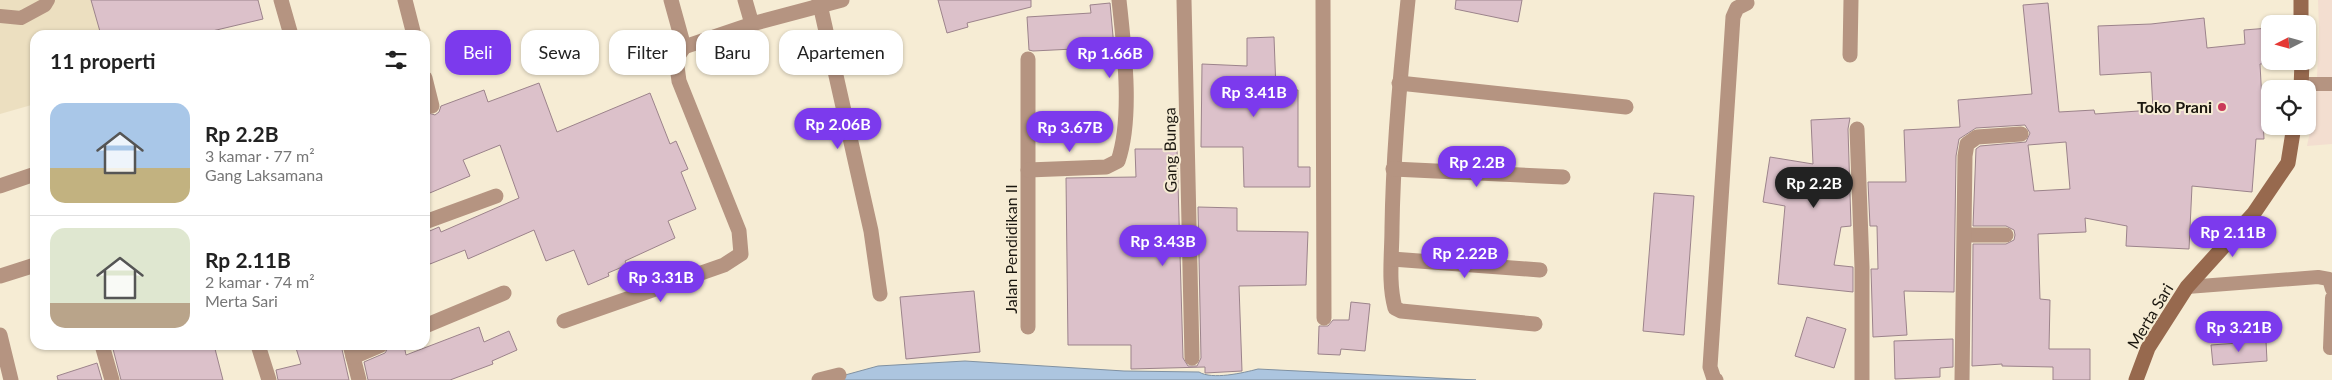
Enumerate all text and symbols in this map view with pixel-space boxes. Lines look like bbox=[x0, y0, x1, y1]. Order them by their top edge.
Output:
north arrow bbox=[2261, 15, 2316, 70]
map controls bbox=[2261, 15, 2316, 135]
chip: Beli bbox=[445, 30, 511, 75]
chip: Sewa bbox=[521, 30, 599, 75]
chip: Filter bbox=[609, 30, 686, 75]
chip: Baru bbox=[696, 30, 769, 75]
chip: Apartemen bbox=[779, 30, 903, 75]
pin: Rp 1.66B bbox=[1058, 36, 1162, 79]
text: Rp 1.66B bbox=[1077, 43, 1143, 62]
icon: filters bbox=[382, 46, 410, 74]
text: 11 properti bbox=[50, 48, 155, 73]
pin: Rp 3.41B bbox=[1202, 76, 1306, 118]
button: locate bbox=[2261, 80, 2316, 135]
text: Rp 3.41B bbox=[1221, 82, 1287, 101]
place label: Toko Prani bbox=[2137, 97, 2212, 116]
marker: Toko Prani bbox=[2216, 101, 2228, 113]
street label: Gang Bunga bbox=[1159, 107, 1180, 193]
pin: Rp 2.06B bbox=[786, 108, 890, 150]
pin: Rp 3.67B bbox=[1018, 110, 1122, 153]
text: Rp 2.06B bbox=[805, 114, 871, 133]
text: Rp 3.67B bbox=[1037, 117, 1103, 136]
text: Rp 2.2B bbox=[205, 121, 279, 146]
icon: home bbox=[90, 123, 150, 183]
text: 3 kamar · 77 m² bbox=[205, 146, 315, 165]
pin: Rp 2.2B bbox=[1431, 146, 1523, 188]
text: Rp 2.2B bbox=[1449, 152, 1505, 171]
text: Gang Laksamana bbox=[205, 165, 323, 184]
pin: Rp 2.2B bbox=[1768, 166, 1860, 209]
text: Rp 2.2B bbox=[1786, 173, 1842, 192]
street label: Jalan Pendidikan II bbox=[1001, 184, 1020, 314]
pin: Rp 2.11B bbox=[2181, 216, 2285, 258]
text: Rp 2.11B bbox=[2200, 222, 2266, 241]
pin: Rp 3.43B bbox=[1111, 224, 1215, 267]
text: Rp 3.43B bbox=[1130, 231, 1196, 250]
pin: Rp 2.22B bbox=[1413, 236, 1517, 279]
text: Rp 2.22B bbox=[1432, 243, 1498, 262]
text: Rp 2.11B bbox=[205, 247, 291, 272]
icon: home bbox=[90, 248, 150, 308]
pin: Rp 3.31B bbox=[609, 260, 713, 303]
text: Rp 3.31B bbox=[628, 267, 694, 286]
text: 2 kamar · 74 m² bbox=[205, 272, 315, 291]
street label: Merta Sari bbox=[2123, 280, 2176, 352]
text: Merta Sari bbox=[205, 291, 278, 310]
pin: Rp 3.21B bbox=[2187, 310, 2291, 353]
text: Rp 3.21B bbox=[2206, 317, 2272, 336]

